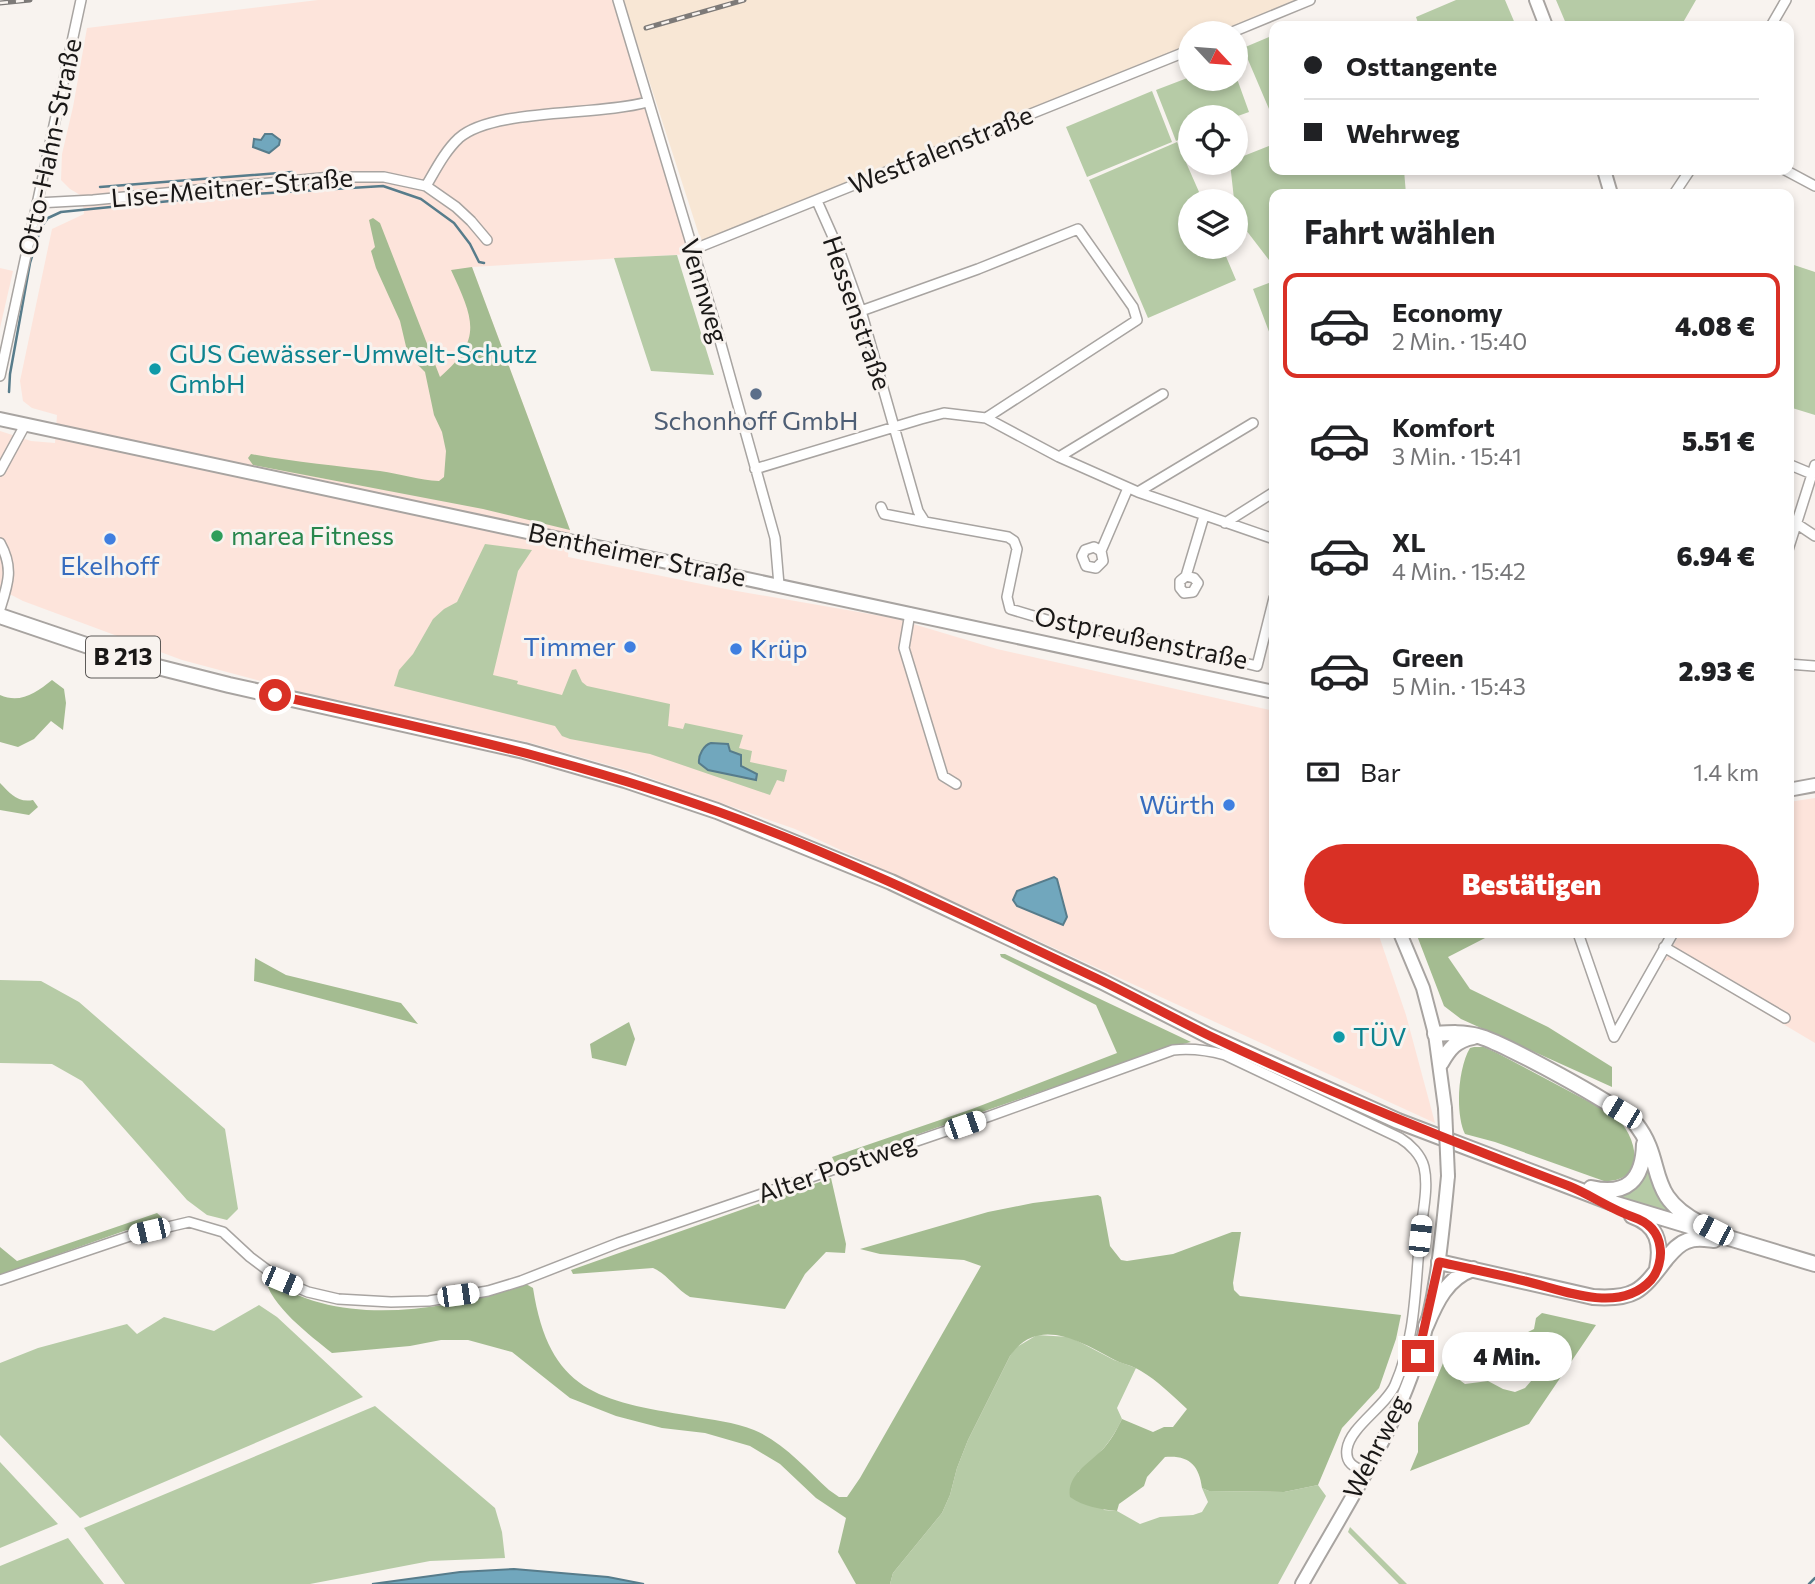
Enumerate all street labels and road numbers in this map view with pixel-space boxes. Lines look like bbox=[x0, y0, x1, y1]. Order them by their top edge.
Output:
street label: Otto-Hahn-Straße bbox=[10, 35, 87, 258]
street label: Westfalenstraße bbox=[844, 98, 1037, 200]
street label: Lise-Meitner-Straße bbox=[110, 160, 354, 213]
street label: Hessenstraße bbox=[818, 231, 899, 394]
street label: Vennweg bbox=[675, 235, 736, 346]
street label: Bentheimer Straße bbox=[526, 515, 749, 592]
street label: Ostpreußenstraße bbox=[1032, 599, 1251, 674]
road number: B 213 bbox=[86, 636, 160, 678]
street label: Alter Postweg bbox=[753, 1125, 920, 1208]
street label: Wehrweg bbox=[1335, 1389, 1414, 1503]

